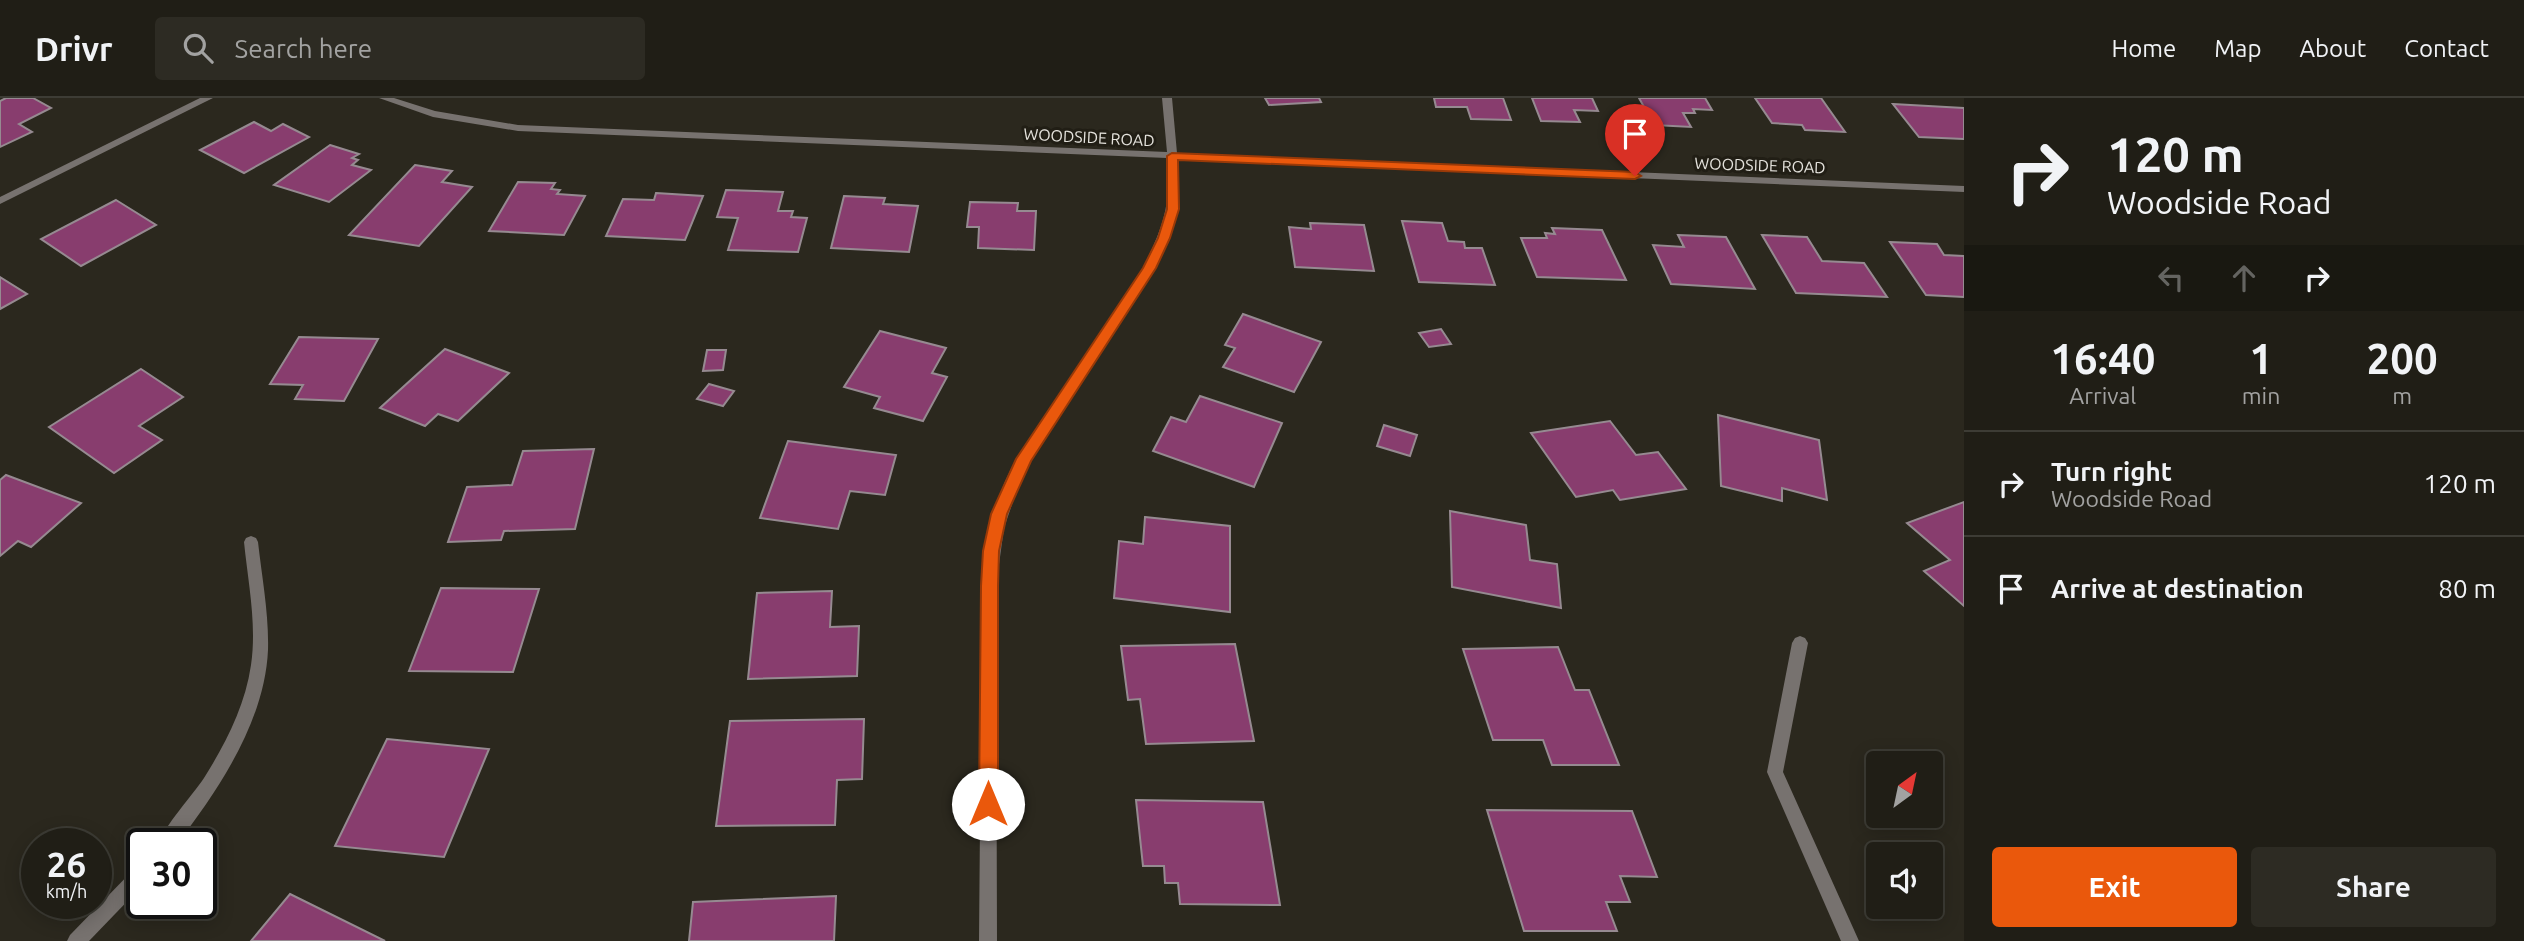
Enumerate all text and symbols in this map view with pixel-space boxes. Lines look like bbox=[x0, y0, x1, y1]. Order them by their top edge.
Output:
search box bbox=[155, 17, 645, 80]
icon: search bbox=[179, 29, 217, 67]
text: Drivr bbox=[35, 30, 113, 67]
text: Search here bbox=[235, 34, 372, 63]
text: Home bbox=[2111, 35, 2176, 62]
text: Map bbox=[2214, 35, 2261, 62]
text: About bbox=[2299, 35, 2366, 62]
text: Contact bbox=[2404, 35, 2489, 62]
pin bbox=[1605, 104, 1665, 176]
icon: arrive bbox=[1616, 115, 1654, 153]
street label: WOODSIDE ROAD bbox=[1023, 125, 1155, 149]
icon: right bbox=[1992, 126, 2083, 217]
text: 120 m bbox=[2107, 126, 2244, 181]
street label: WOODSIDE ROAD bbox=[1694, 154, 1826, 176]
text: Woodside Road bbox=[2107, 184, 2331, 220]
icon: left bbox=[2152, 259, 2190, 297]
icon: ahead bbox=[2225, 259, 2263, 297]
icon: right bbox=[2298, 259, 2336, 297]
text: 16:40 bbox=[2050, 335, 2155, 382]
text: 1 bbox=[2249, 335, 2273, 382]
text: 200 bbox=[2367, 335, 2438, 382]
text: Arrival bbox=[2069, 383, 2136, 408]
text: min bbox=[2242, 383, 2280, 408]
text: m bbox=[2392, 383, 2412, 408]
text: Turn right bbox=[2051, 457, 2172, 486]
icon: right bbox=[1992, 465, 2030, 503]
text: 120 m bbox=[2424, 469, 2496, 498]
text: Woodside Road bbox=[2051, 486, 2212, 511]
icon: arrive bbox=[1992, 570, 2030, 608]
text: Arrive at destination bbox=[2051, 574, 2304, 603]
text: 80 m bbox=[2438, 574, 2496, 603]
north arrow bbox=[1866, 751, 1942, 828]
map controls bbox=[1866, 751, 1943, 919]
position arrow bbox=[951, 767, 1025, 841]
speed limit sign: 30 bbox=[126, 828, 217, 919]
button: sound bbox=[1866, 842, 1943, 919]
text: 26 bbox=[47, 844, 86, 884]
button: Exit bbox=[1992, 847, 2237, 927]
button: Share bbox=[2251, 847, 2496, 927]
text: km/h bbox=[46, 881, 87, 901]

